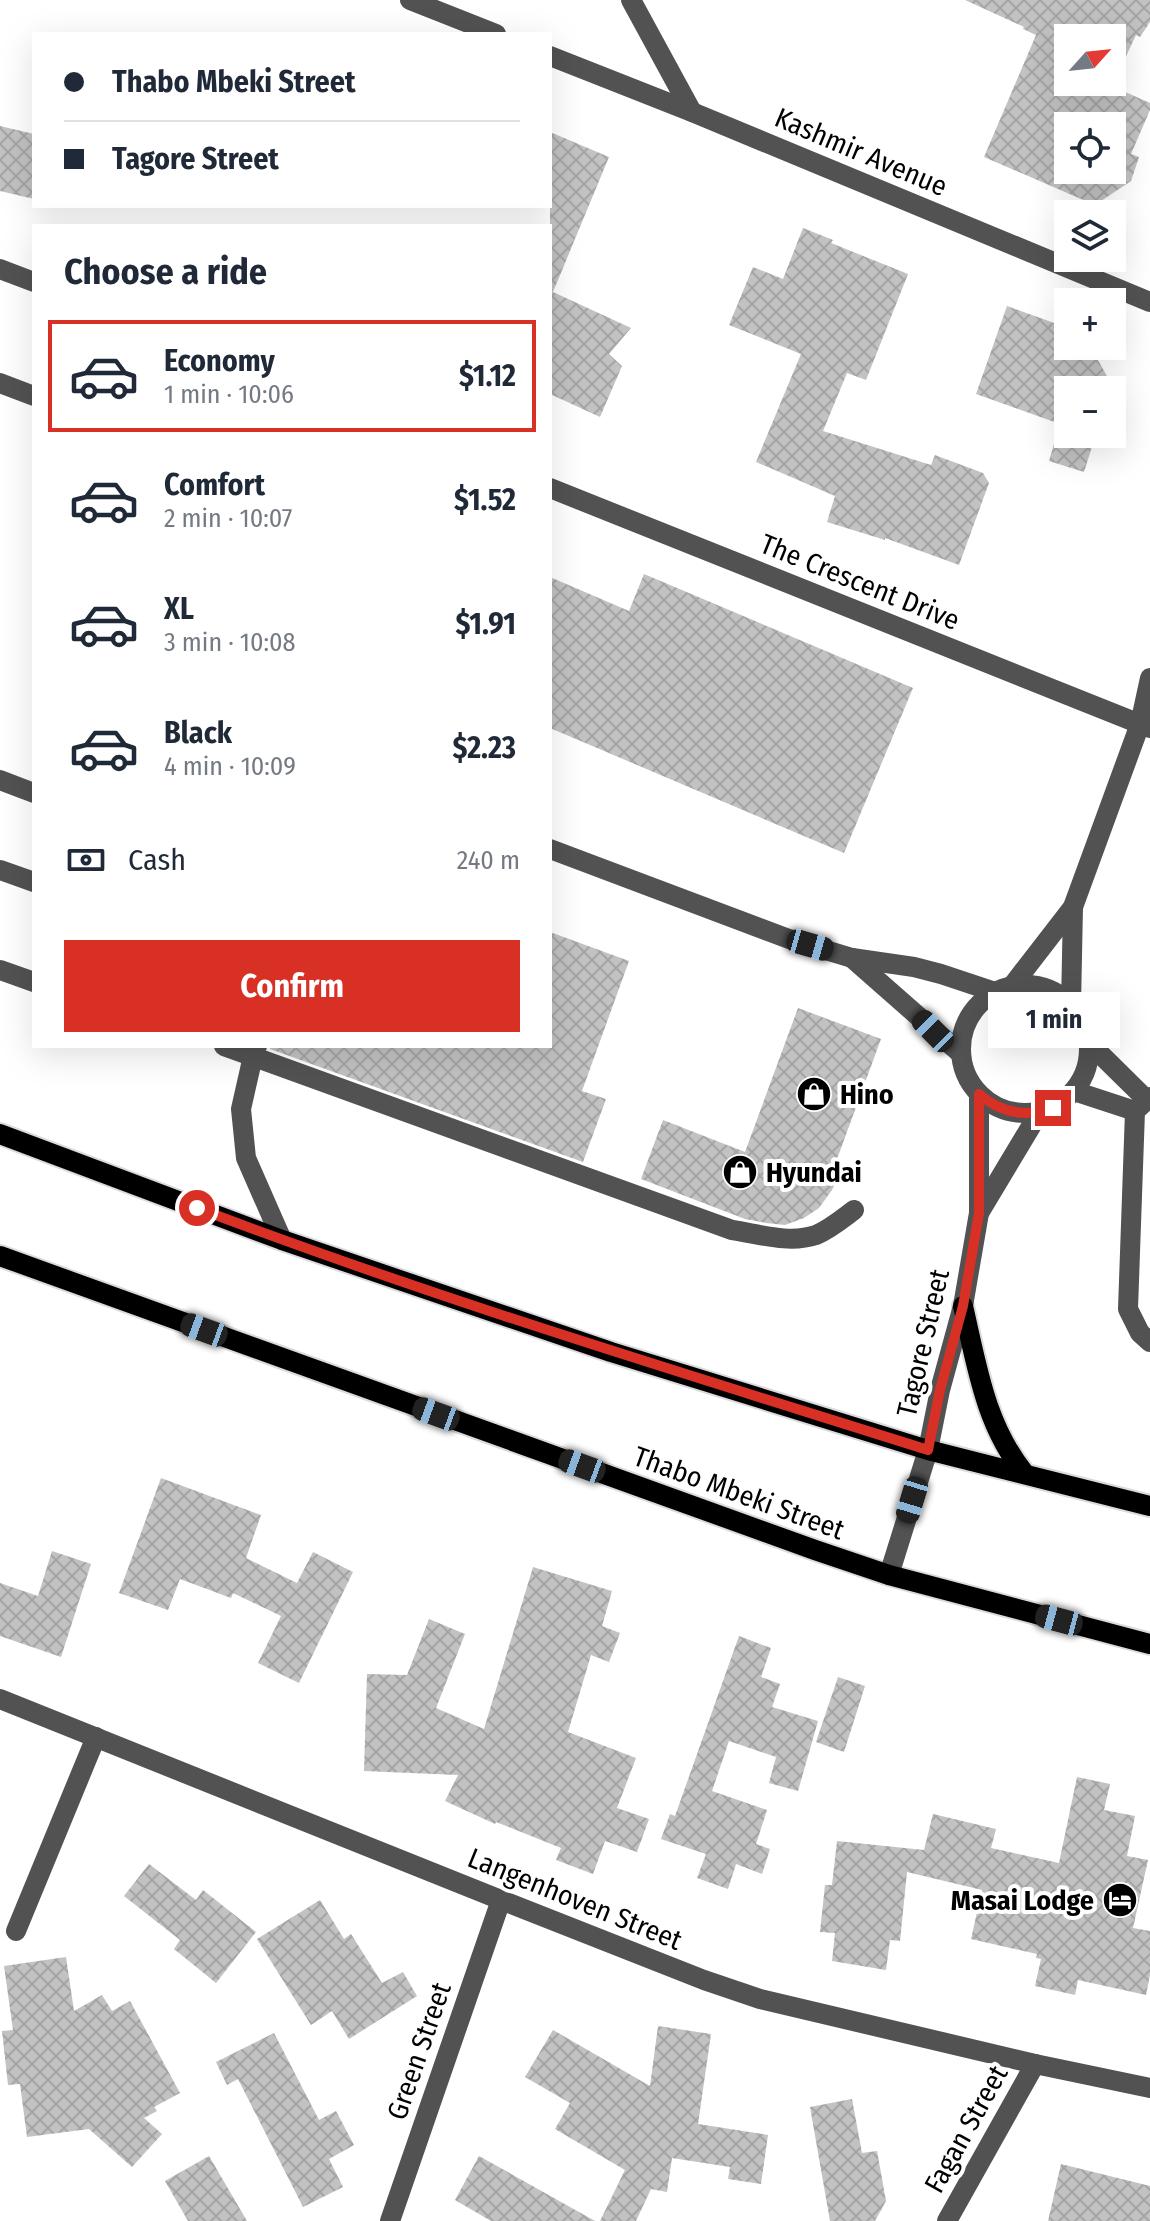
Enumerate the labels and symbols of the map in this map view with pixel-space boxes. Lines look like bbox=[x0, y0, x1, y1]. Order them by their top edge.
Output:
north arrow bbox=[1054, 24, 1126, 96]
street label: Kashmir Avenue bbox=[770, 101, 952, 203]
street label: The Crescent Drive bbox=[756, 527, 964, 637]
car bbox=[784, 927, 836, 963]
callout: 1 min bbox=[987, 992, 1119, 1048]
car bbox=[908, 1006, 958, 1056]
shop icon: Hino bbox=[795, 1075, 833, 1113]
place label: Hino bbox=[840, 1078, 894, 1111]
route end bbox=[1035, 1090, 1071, 1126]
shop icon: Hyundai bbox=[721, 1153, 759, 1191]
place label: Hyundai bbox=[766, 1156, 862, 1189]
route start bbox=[179, 1190, 215, 1226]
street label: Tagore Street bbox=[890, 1265, 956, 1420]
car bbox=[177, 1311, 231, 1349]
car bbox=[409, 1395, 463, 1433]
street label: Thabo Mbeki Street bbox=[629, 1440, 850, 1547]
car bbox=[555, 1447, 609, 1485]
car bbox=[894, 1474, 930, 1526]
car bbox=[1033, 1602, 1085, 1638]
street label: Langenhoven Street bbox=[463, 1841, 688, 1957]
hotel icon: Masai Lodge bbox=[1101, 1881, 1139, 1919]
place label: Masai Lodge bbox=[951, 1884, 1094, 1917]
street label: Green Street bbox=[380, 1977, 458, 2124]
street label: Fagan Street bbox=[917, 2059, 1015, 2198]

